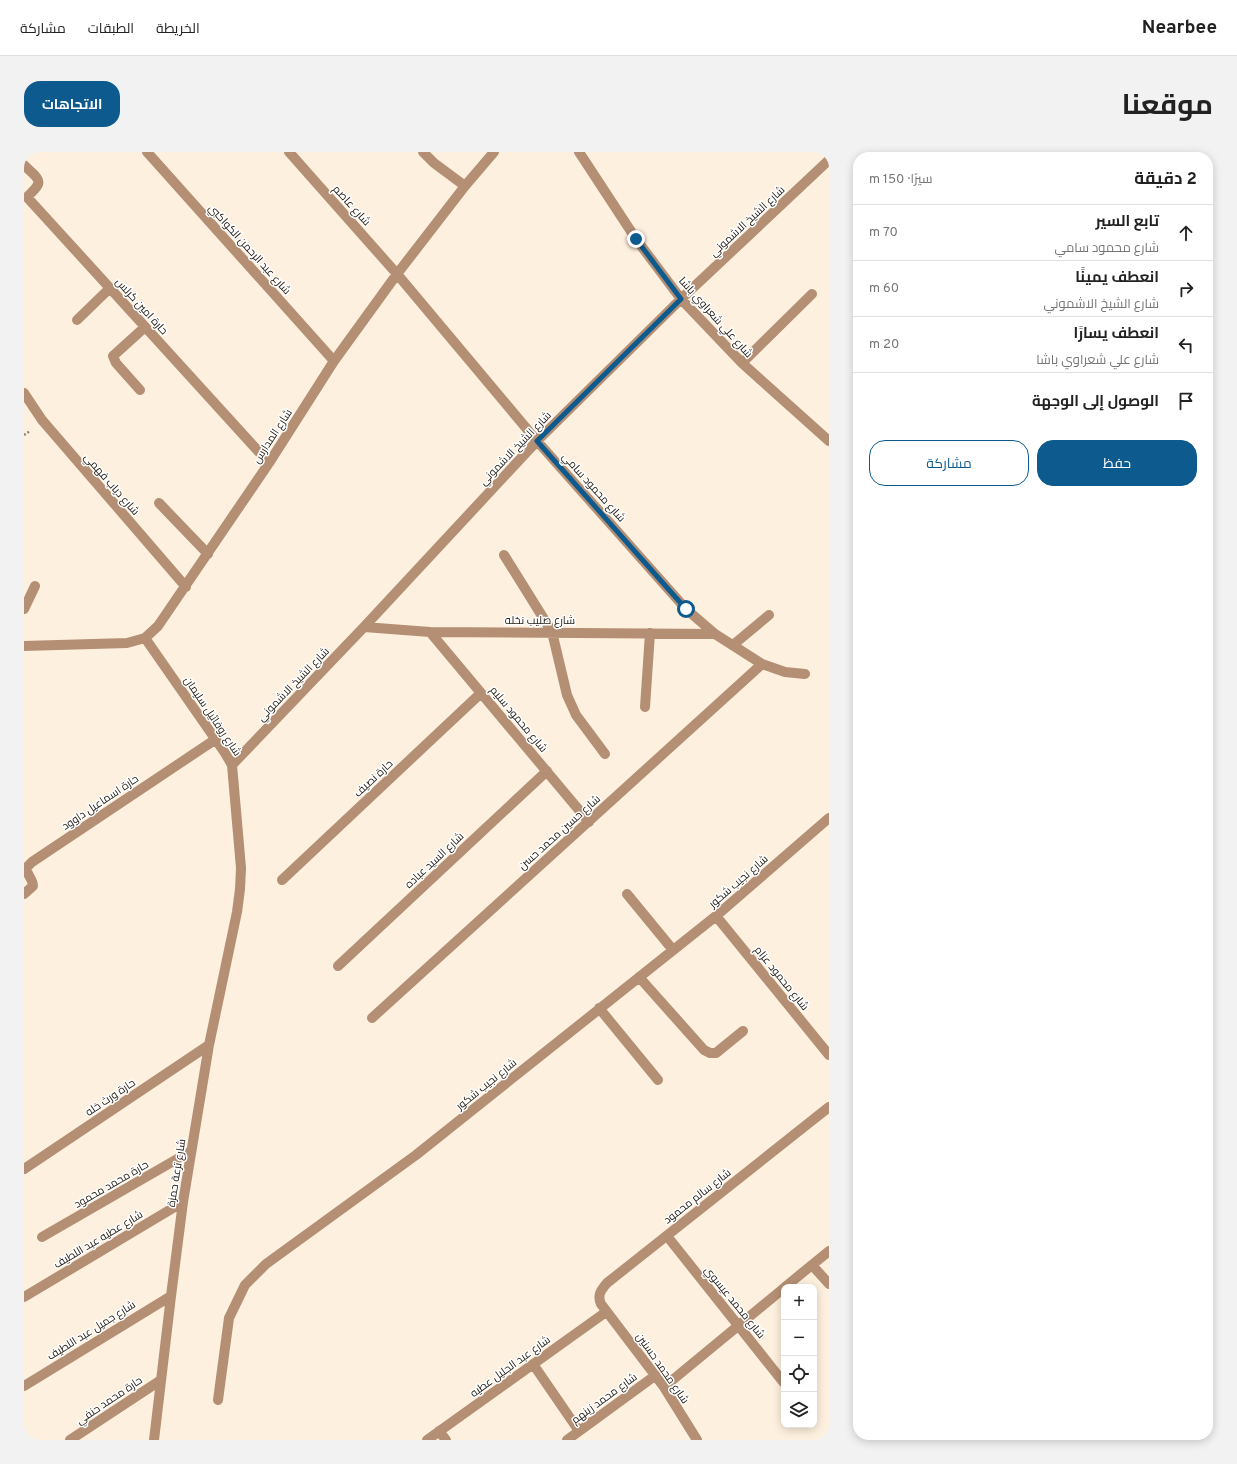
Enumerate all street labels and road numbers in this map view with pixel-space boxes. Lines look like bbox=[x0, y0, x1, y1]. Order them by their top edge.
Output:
street label: شارع عاصم bbox=[329, 182, 373, 229]
street label: شارع الشيخ الاشموني bbox=[707, 183, 789, 261]
street label: شارع عبد الرحمن الكواكبي bbox=[204, 202, 294, 298]
street label: شارع علي شعراوي باشا bbox=[675, 274, 755, 362]
street label: حارة امين كرلس bbox=[112, 275, 170, 338]
street label: شارع المدارس bbox=[250, 407, 296, 467]
street label: شارع الشيخ الاشموني bbox=[477, 409, 555, 489]
street label: شارع محمود سامي bbox=[558, 450, 628, 526]
street label: شارع دياب فهمي bbox=[80, 451, 142, 519]
street label: شارع صليب نخله bbox=[505, 614, 575, 628]
street label: شارع الشيخ الاشموني bbox=[255, 645, 333, 725]
street label: شارع روفائيل سليمان bbox=[180, 674, 244, 759]
street label: شارع محمود سليم bbox=[486, 684, 550, 756]
street label: حارة نصيف bbox=[351, 757, 396, 800]
street label: حارة اسماعيل داوود bbox=[60, 772, 142, 834]
street label: شارع حسين محمد حسن bbox=[516, 792, 604, 873]
street label: شارع السيد عباده bbox=[402, 830, 467, 892]
street label: شارع نجيب شكور bbox=[705, 852, 771, 912]
street label: شارع محمود عزام bbox=[751, 944, 812, 1014]
street label: شارع نجيب شكور bbox=[453, 1056, 520, 1114]
street label: حارة ورث خله bbox=[83, 1076, 138, 1120]
street label: شارع ترعة حمزة bbox=[165, 1138, 189, 1208]
street label: حارة محمد محمود bbox=[72, 1158, 151, 1212]
street label: شارع سالم محمود bbox=[661, 1166, 734, 1228]
street label: شارع عطيه عبد اللطيف bbox=[51, 1208, 146, 1272]
street label: شارع محمد عيسوي bbox=[700, 1264, 768, 1342]
street label: شارع جميل عبد اللطيف bbox=[45, 1298, 138, 1364]
street label: شارع محمد حسنين bbox=[633, 1330, 692, 1407]
street label: شارع عبد الجليل عطيه bbox=[468, 1333, 554, 1401]
street label: شارع محمد زينهم bbox=[569, 1370, 640, 1427]
street label: حارة محمد حنفي bbox=[74, 1374, 146, 1429]

